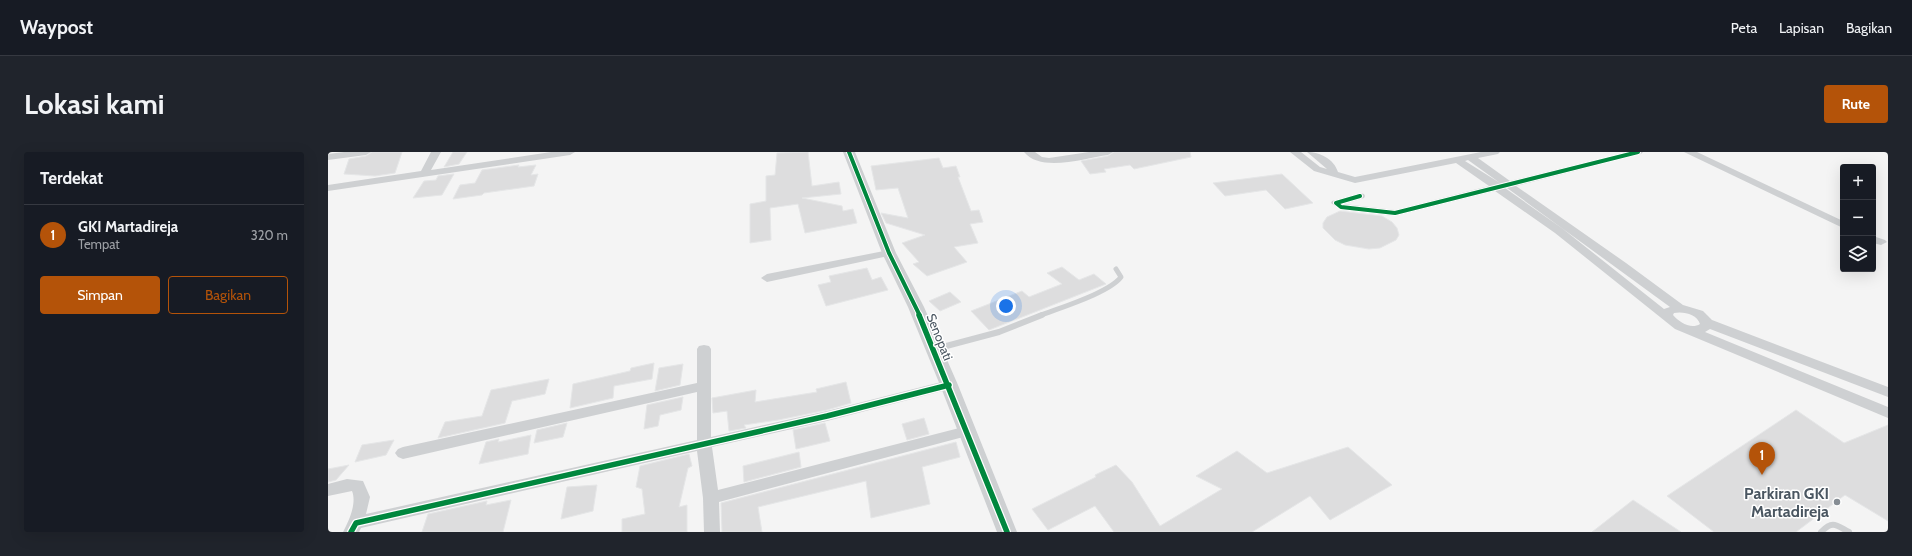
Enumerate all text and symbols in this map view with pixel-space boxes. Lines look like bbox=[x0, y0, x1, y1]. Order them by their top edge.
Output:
text: Waypost bbox=[20, 16, 93, 39]
text: Peta bbox=[1731, 19, 1757, 37]
text: Lapisan bbox=[1779, 19, 1824, 37]
text: Bagikan bbox=[1846, 19, 1892, 37]
button: Rute bbox=[1824, 85, 1888, 123]
text: Lokasi kami bbox=[24, 87, 164, 121]
map controls bbox=[1840, 164, 1876, 272]
button: + bbox=[1840, 164, 1876, 200]
text: Terdekat bbox=[40, 168, 103, 188]
button: − bbox=[1840, 200, 1876, 236]
text: GKI Martadireja bbox=[78, 218, 178, 236]
text: 1 bbox=[51, 227, 55, 243]
text: 320 m bbox=[251, 227, 288, 243]
text: Tempat bbox=[78, 236, 120, 252]
button: layers bbox=[1840, 236, 1876, 272]
button: Simpan bbox=[40, 276, 160, 314]
button: Bagikan bbox=[168, 276, 288, 314]
your location bbox=[996, 296, 1016, 316]
street label: Senopati bbox=[923, 311, 957, 363]
pin: 1 bbox=[1749, 442, 1775, 475]
place label: Parkiran GKI Martadireja bbox=[1744, 484, 1829, 521]
marker: Parkiran GKI Martadireja bbox=[1832, 497, 1842, 507]

